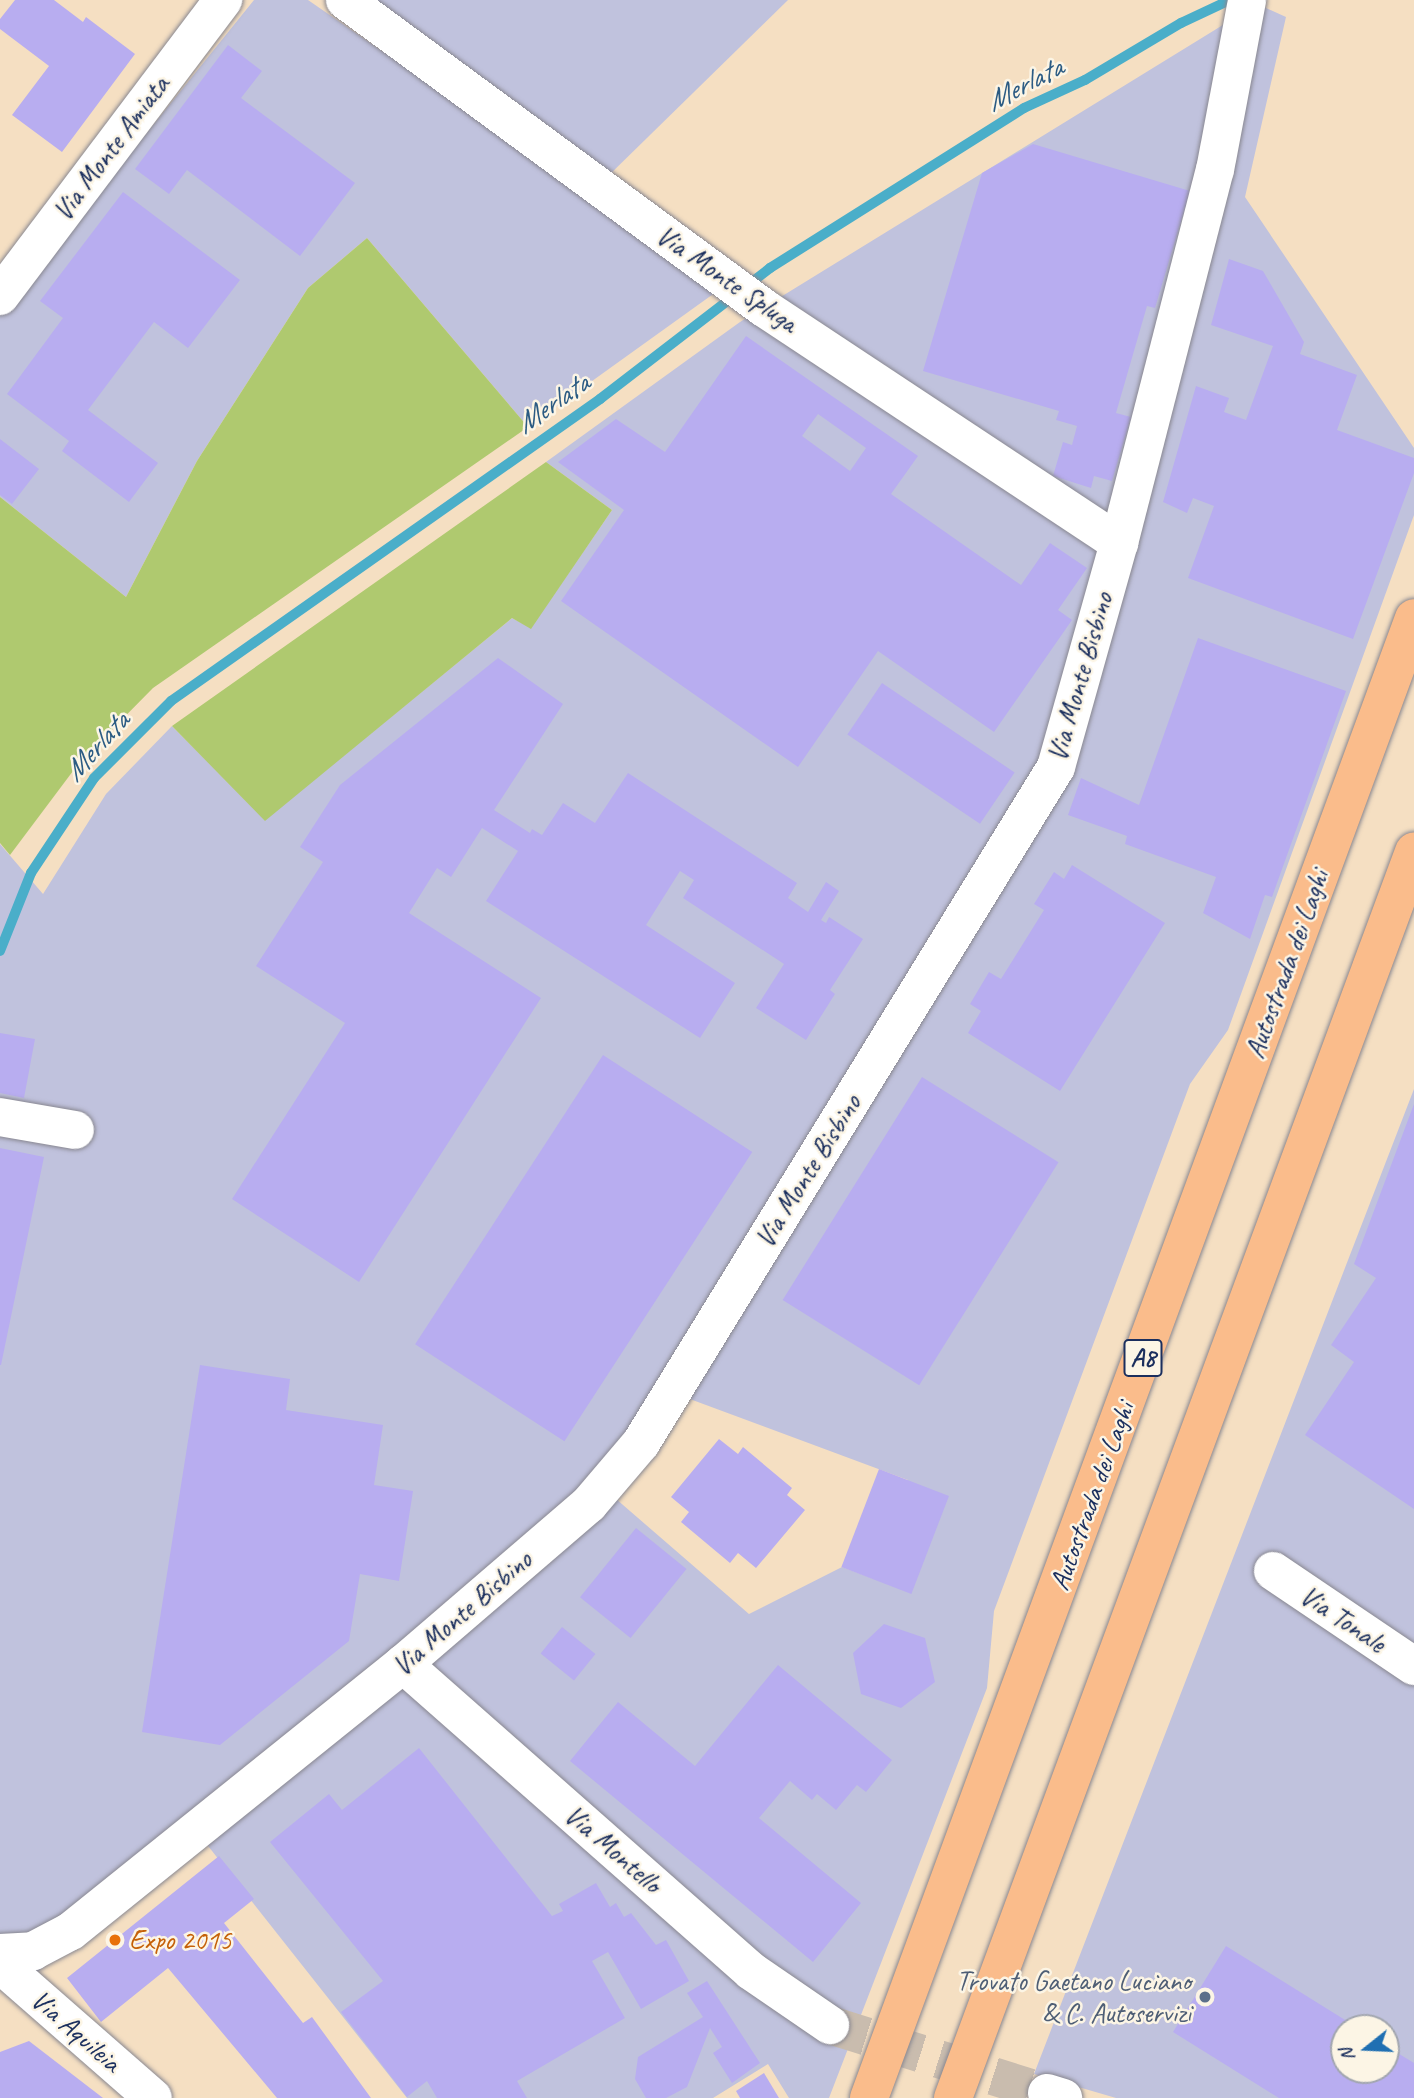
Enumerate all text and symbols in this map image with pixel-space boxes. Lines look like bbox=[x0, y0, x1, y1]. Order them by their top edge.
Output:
water label: Merlata bbox=[980, 49, 1068, 119]
street label: Via Monte Amiata bbox=[46, 69, 176, 227]
street label: Via Monte Spluga bbox=[650, 218, 804, 340]
water label: Merlata bbox=[508, 365, 596, 441]
street label: Via Monte Bisbino bbox=[1040, 589, 1120, 765]
water label: Merlata bbox=[55, 704, 137, 788]
street label: Autostrada dei Laghi bbox=[1237, 865, 1337, 1063]
street label: Via Monte Bisbino bbox=[748, 1088, 868, 1254]
road number: A8 bbox=[1122, 1336, 1164, 1380]
street label: Autostrada dei Laghi bbox=[1042, 1397, 1142, 1595]
street label: Via Monte Bisbino bbox=[385, 1543, 539, 1683]
street label: Via Tonale bbox=[1294, 1579, 1392, 1659]
street label: Via Montello bbox=[558, 1798, 668, 1900]
place label: Expo 2015 bbox=[129, 1923, 231, 1957]
marker: Expo 2015 bbox=[107, 1932, 123, 1948]
place label: Trovato Gaetano Luciano & C. Autoservizi bbox=[959, 1964, 1191, 2030]
street label: Via Aquileia bbox=[25, 1983, 127, 2079]
marker: Trovato Gaetano Luciano & C. Autoservizi bbox=[1197, 1989, 1213, 2005]
north arrow bbox=[1330, 2014, 1400, 2084]
text: N bbox=[1334, 2046, 1360, 2064]

